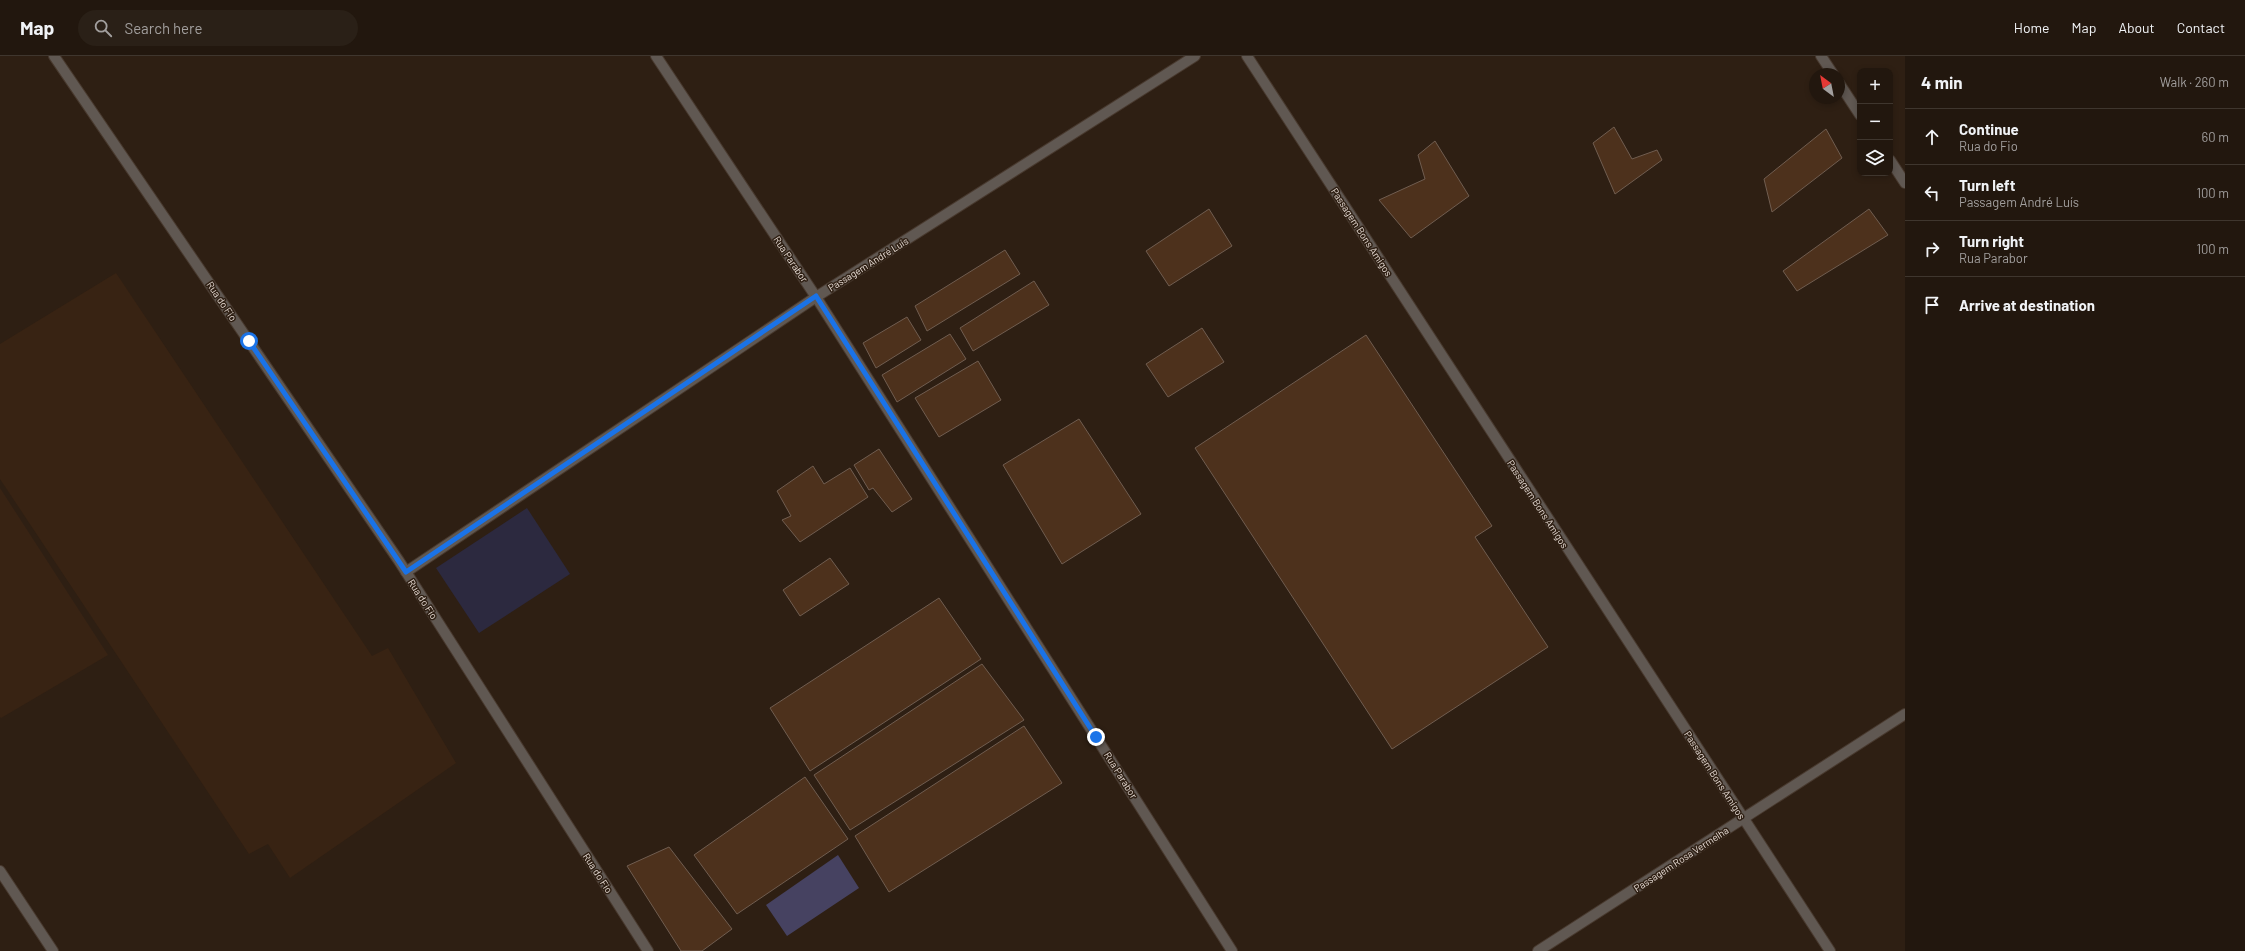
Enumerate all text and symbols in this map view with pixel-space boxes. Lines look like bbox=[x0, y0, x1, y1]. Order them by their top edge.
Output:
search box bbox=[78, 10, 358, 46]
text: Map bbox=[20, 16, 54, 39]
icon: search bbox=[92, 17, 114, 39]
text: Search here bbox=[124, 19, 202, 37]
text: Home bbox=[2014, 19, 2050, 36]
text: Map bbox=[2072, 19, 2096, 36]
text: About bbox=[2118, 19, 2155, 36]
text: Contact bbox=[2177, 19, 2225, 36]
north arrow bbox=[1809, 68, 1845, 104]
map controls bbox=[1857, 68, 1893, 176]
button: + bbox=[1857, 68, 1893, 104]
text: 4 min bbox=[1921, 72, 1963, 92]
text: Walk · 260 m bbox=[2160, 74, 2229, 90]
button: − bbox=[1857, 104, 1893, 140]
text: Continue bbox=[1959, 120, 2019, 138]
icon: ahead bbox=[1921, 126, 1943, 148]
text: 60 m bbox=[2202, 129, 2229, 145]
text: Rua do Fio bbox=[1959, 138, 2018, 154]
button: layers bbox=[1857, 140, 1893, 176]
text: Turn left bbox=[1959, 176, 2015, 194]
icon: left bbox=[1921, 182, 1943, 204]
text: 100 m bbox=[2196, 185, 2229, 201]
street label: Passagem Bons Amigos bbox=[1329, 186, 1395, 279]
text: Passagem André Luís bbox=[1959, 194, 2079, 210]
text: Turn right bbox=[1959, 232, 2024, 250]
street label: Rua Parabor bbox=[771, 234, 811, 285]
street label: Passagem André Luís bbox=[826, 234, 910, 294]
icon: right bbox=[1921, 238, 1943, 260]
text: 100 m bbox=[2196, 241, 2229, 257]
text: Rua Parabor bbox=[1959, 250, 2028, 266]
street label: Rua do Fio bbox=[204, 279, 240, 323]
icon: arrive bbox=[1921, 294, 1943, 316]
text: Arrive at destination bbox=[1959, 296, 2095, 314]
route start bbox=[240, 332, 258, 350]
street label: Passagem Bons Amigos bbox=[1505, 458, 1571, 551]
street label: Rua do Fio bbox=[406, 577, 440, 621]
route end bbox=[1087, 728, 1105, 746]
street label: Passagem Bons Amigos bbox=[1682, 729, 1748, 822]
street label: Rua Parabor bbox=[1102, 749, 1140, 801]
street label: Passagem Rosa Vermelha bbox=[1631, 824, 1731, 894]
street label: Rua do Fio bbox=[581, 851, 615, 895]

